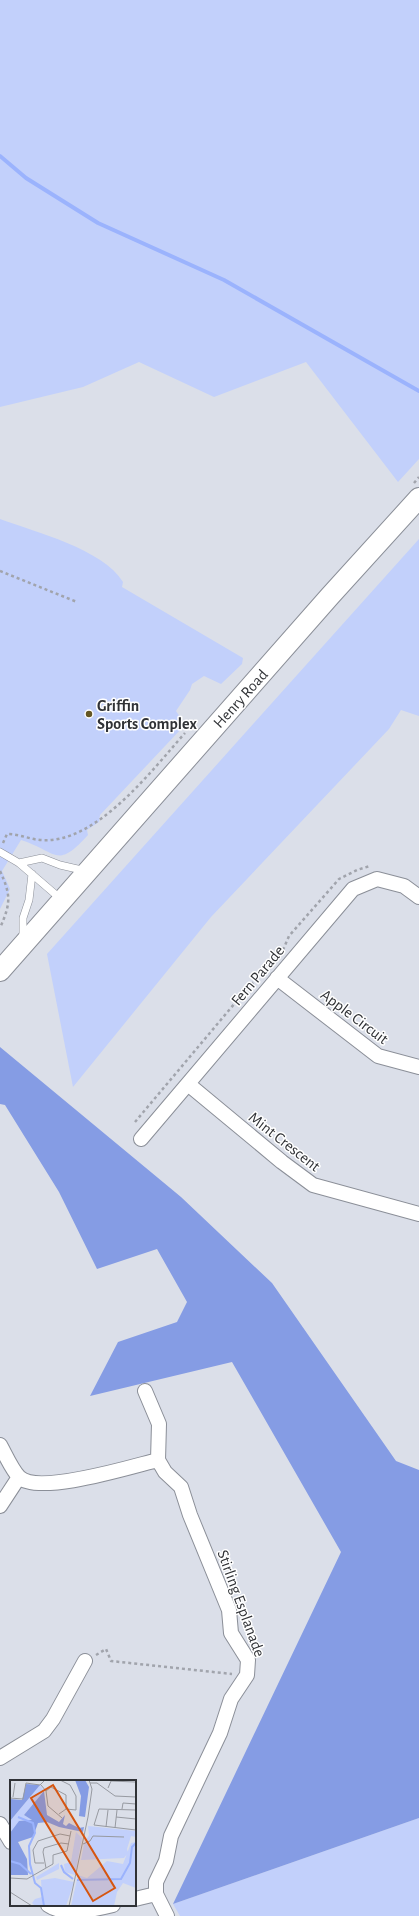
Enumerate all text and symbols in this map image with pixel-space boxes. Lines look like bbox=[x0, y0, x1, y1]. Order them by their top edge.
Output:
street label: Henry Road bbox=[210, 666, 272, 732]
place label: Griffin Sports Complex bbox=[97, 698, 197, 732]
marker: Griffin Sports Complex bbox=[84, 709, 94, 719]
street label: Fern Parade bbox=[228, 943, 287, 1009]
street label: Apple Circuit bbox=[318, 986, 391, 1047]
street label: Mint Crescent bbox=[246, 1109, 323, 1175]
street label: Stirling Esplanade bbox=[214, 1548, 268, 1659]
inset map bbox=[10, 1780, 136, 1906]

